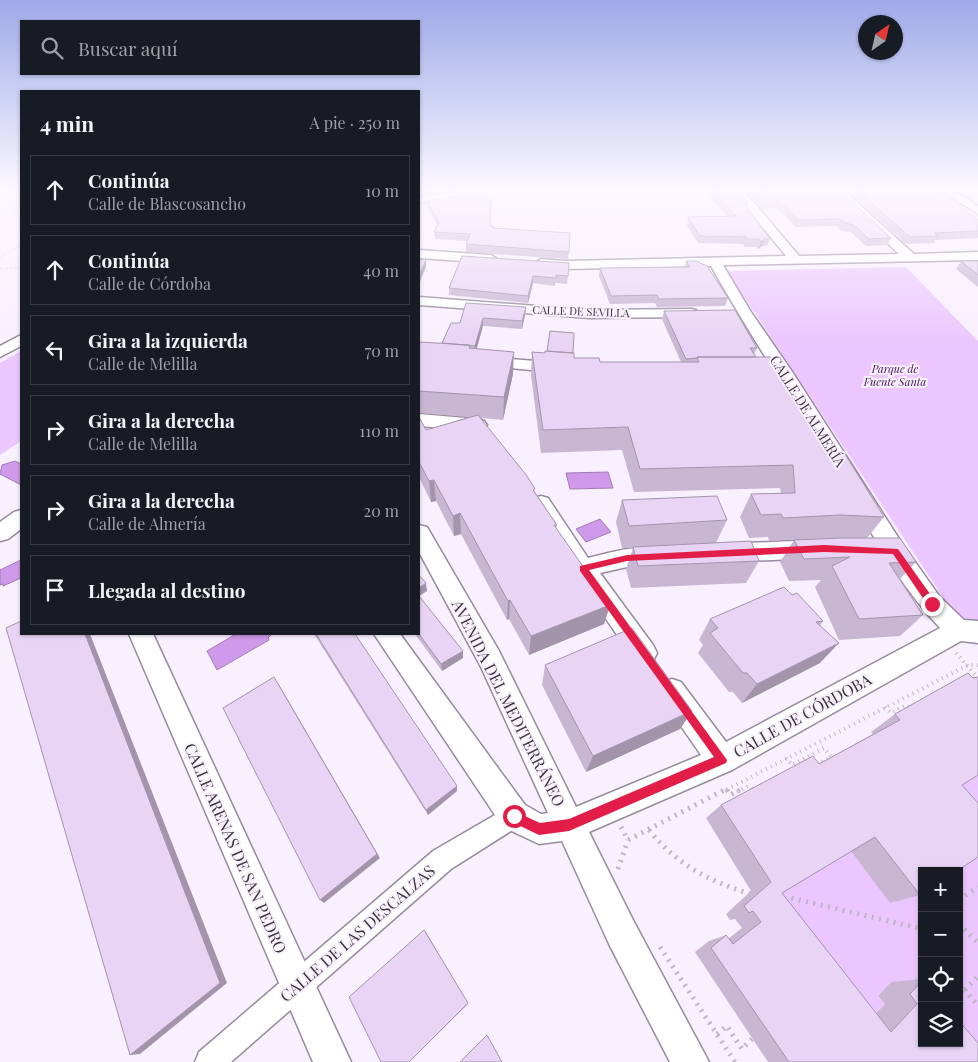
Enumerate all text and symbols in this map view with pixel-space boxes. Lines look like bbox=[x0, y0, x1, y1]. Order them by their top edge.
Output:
north arrow bbox=[858, 15, 903, 60]
search box bbox=[20, 20, 420, 75]
icon: search bbox=[38, 34, 66, 62]
text: Buscar aquí bbox=[78, 35, 178, 61]
text: 4 min bbox=[40, 109, 94, 137]
text: A pie · 250 m bbox=[310, 112, 400, 133]
text: Continúa bbox=[88, 167, 170, 193]
icon: ahead bbox=[41, 176, 69, 204]
text: 10 m bbox=[365, 180, 399, 201]
text: Calle de Blascosancho bbox=[88, 193, 246, 214]
text: Continúa bbox=[88, 247, 170, 273]
icon: ahead bbox=[41, 256, 69, 284]
text: 40 m bbox=[363, 260, 399, 281]
text: Calle de Córdoba bbox=[88, 273, 211, 294]
street label: CALLE DE SEVILLA bbox=[532, 302, 630, 320]
text: Gira a la izquierda bbox=[88, 327, 248, 353]
icon: left bbox=[41, 336, 69, 364]
text: 70 m bbox=[365, 340, 399, 361]
street label: CALLE DE ALMERÍA bbox=[766, 352, 850, 471]
text: Calle de Melilla bbox=[88, 353, 198, 374]
park label: Parque de Fuente Santa bbox=[863, 361, 926, 389]
text: Gira a la derecha bbox=[88, 407, 235, 433]
icon: right bbox=[41, 416, 69, 444]
text: 110 m bbox=[359, 420, 399, 441]
text: Calle de Melilla bbox=[88, 433, 198, 454]
text: Gira a la derecha bbox=[88, 487, 235, 513]
icon: right bbox=[41, 496, 69, 524]
text: 20 m bbox=[364, 500, 399, 521]
text: Calle de Almería bbox=[88, 513, 206, 534]
icon: arrive bbox=[41, 576, 69, 604]
text: Llegada al destino bbox=[88, 577, 246, 603]
route end bbox=[921, 593, 944, 616]
street label: AVENIDA DEL MEDITERRÁNEO bbox=[447, 595, 570, 810]
street label: CALLE DE CÓRDOBA bbox=[729, 668, 876, 762]
street label: CALLE ARENAS DE SAN PEDRO bbox=[180, 740, 292, 957]
route start bbox=[503, 805, 526, 828]
street label: CALLE DE LAS DESCALZAS bbox=[275, 860, 439, 1006]
map controls bbox=[918, 867, 963, 1047]
button: + bbox=[918, 867, 963, 912]
button: − bbox=[918, 912, 963, 957]
button: locate bbox=[918, 957, 963, 1002]
button: layers bbox=[918, 1002, 963, 1047]

